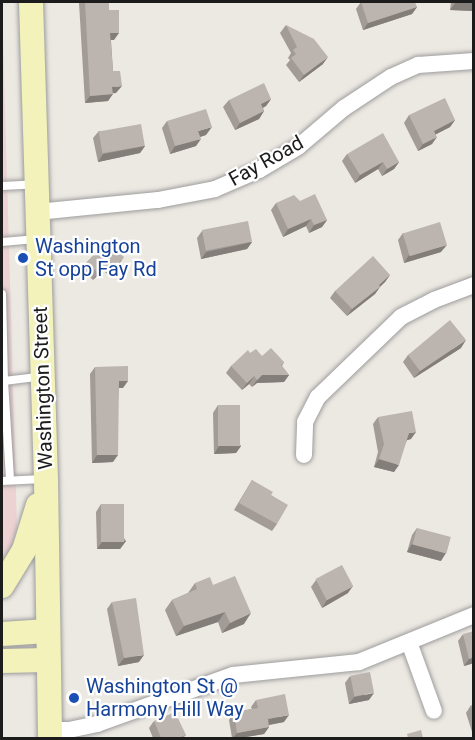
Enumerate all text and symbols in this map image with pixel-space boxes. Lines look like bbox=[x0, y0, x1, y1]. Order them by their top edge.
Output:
street label: Fay Road bbox=[224, 131, 308, 191]
place label: Washington St opp Fay Rd bbox=[35, 234, 157, 281]
marker: Washington St opp Fay Rd bbox=[16, 251, 30, 265]
street label: Washington Street bbox=[28, 306, 58, 470]
place label: Washington St @ Harmony Hill Way bbox=[86, 674, 244, 721]
marker: Washington St @ Harmony Hill Way bbox=[67, 691, 81, 705]

